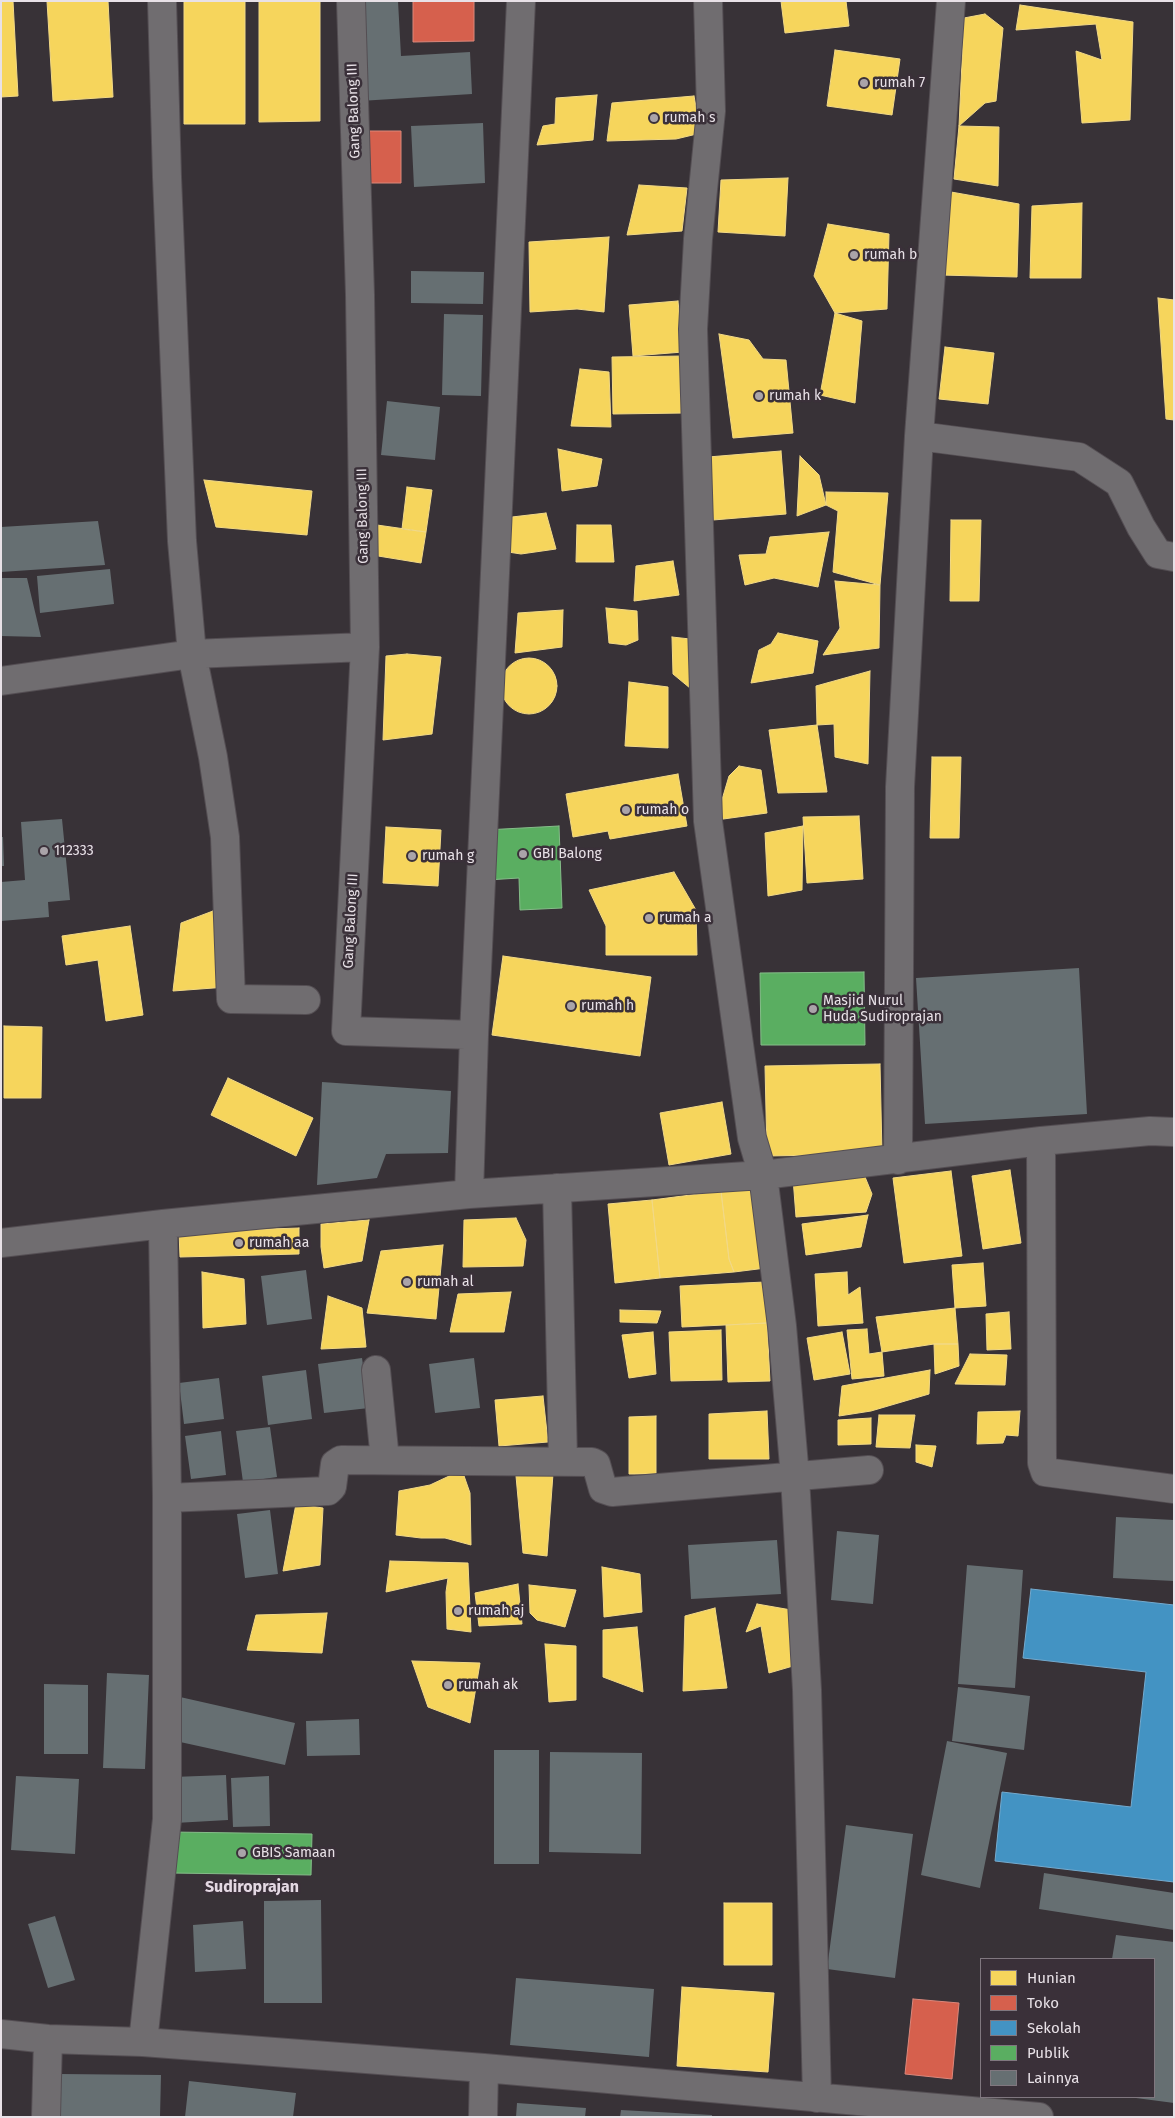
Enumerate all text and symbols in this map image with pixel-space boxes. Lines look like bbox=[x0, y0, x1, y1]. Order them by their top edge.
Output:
street label: Gang Balong III bbox=[344, 63, 364, 159]
place label: rumah 7 bbox=[874, 75, 925, 91]
marker: rumah 7 bbox=[858, 77, 870, 89]
place label: rumah s bbox=[664, 110, 716, 126]
marker: rumah s bbox=[648, 112, 660, 124]
place label: rumah b bbox=[864, 247, 917, 263]
marker: rumah b bbox=[848, 249, 860, 261]
place label: rumah k bbox=[769, 388, 821, 404]
marker: rumah k bbox=[753, 390, 765, 402]
street label: Gang Balong III bbox=[354, 468, 372, 564]
place label: rumah o bbox=[636, 802, 689, 818]
marker: rumah o bbox=[620, 804, 632, 816]
place label: 112333 bbox=[54, 843, 94, 859]
marker: 112333 bbox=[38, 845, 50, 857]
place label: GBI Balong bbox=[533, 846, 602, 862]
place label: rumah g bbox=[422, 848, 474, 864]
marker: GBI Balong bbox=[517, 848, 529, 860]
marker: rumah g bbox=[406, 850, 418, 862]
street label: Gang Balong III bbox=[340, 873, 362, 969]
place label: rumah a bbox=[659, 910, 712, 926]
marker: rumah a bbox=[643, 912, 655, 924]
place label: Masjid Nurul Huda Sudiroprajan bbox=[823, 993, 942, 1026]
place label: rumah h bbox=[581, 998, 634, 1014]
marker: rumah h bbox=[565, 1000, 577, 1012]
marker: Masjid Nurul Huda Sudiroprajan bbox=[807, 1003, 819, 1015]
place label: rumah aa bbox=[249, 1235, 309, 1251]
marker: rumah aa bbox=[233, 1237, 245, 1249]
place label: rumah al bbox=[417, 1274, 474, 1290]
marker: rumah al bbox=[401, 1276, 413, 1288]
place label: rumah aj bbox=[468, 1603, 524, 1619]
marker: rumah aj bbox=[452, 1605, 464, 1617]
place label: rumah ak bbox=[458, 1677, 518, 1693]
marker: rumah ak bbox=[442, 1679, 454, 1691]
place label: GBIS Samaan bbox=[252, 1845, 335, 1861]
marker: GBIS Samaan bbox=[236, 1847, 248, 1859]
district label: Sudiroprajan bbox=[205, 1878, 299, 1898]
legend bbox=[980, 1958, 1155, 2098]
text: Hunian bbox=[1027, 1969, 1076, 1987]
text: Toko bbox=[1027, 1994, 1059, 2012]
text: Sekolah bbox=[1027, 2019, 1081, 2037]
text: Publik bbox=[1027, 2044, 1069, 2062]
text: Lainnya bbox=[1027, 2069, 1080, 2087]

